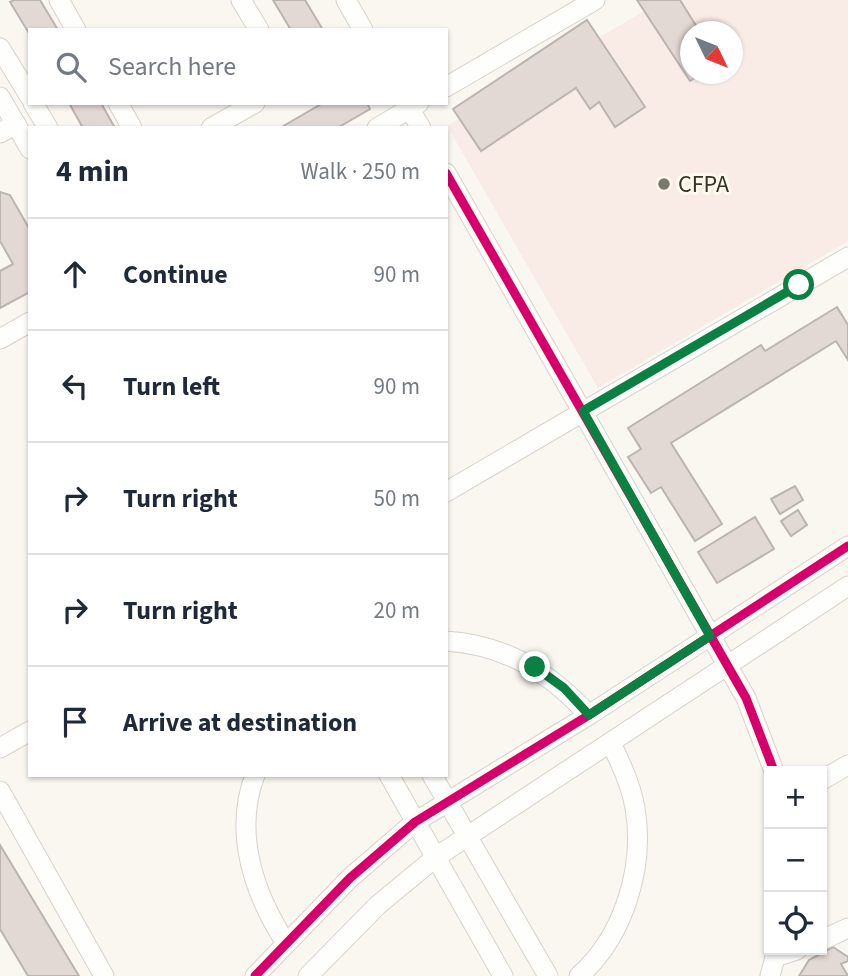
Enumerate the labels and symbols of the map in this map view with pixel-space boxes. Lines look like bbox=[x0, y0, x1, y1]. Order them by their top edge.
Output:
north arrow bbox=[680, 21, 743, 84]
place label: CFPA bbox=[678, 167, 729, 202]
marker: CFPA bbox=[656, 176, 672, 192]
route start bbox=[783, 269, 814, 300]
route end bbox=[519, 651, 550, 682]

